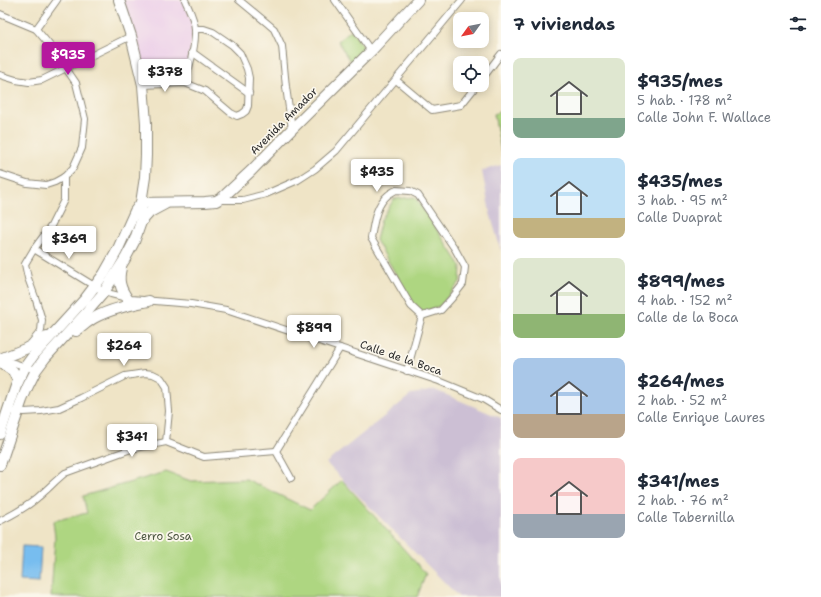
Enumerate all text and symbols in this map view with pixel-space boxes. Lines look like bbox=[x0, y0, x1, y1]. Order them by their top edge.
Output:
north arrow bbox=[453, 12, 489, 48]
map controls bbox=[453, 12, 489, 92]
text: 7 viviendas bbox=[513, 13, 615, 35]
icon: filters bbox=[787, 13, 809, 35]
pin: $935 bbox=[44, 42, 92, 76]
text: $935 bbox=[51, 46, 85, 63]
button: locate bbox=[453, 56, 489, 92]
pin: $378 bbox=[141, 59, 189, 93]
text: $378 bbox=[147, 63, 183, 80]
text: $935/mes bbox=[637, 70, 723, 92]
icon: home bbox=[545, 74, 593, 122]
street label: Avenida Amador bbox=[247, 84, 321, 158]
text: 5 hab. · 178 m² bbox=[637, 92, 732, 109]
text: Calle John F. Wallace bbox=[637, 109, 771, 126]
pin: $435 bbox=[353, 159, 401, 193]
text: $435 bbox=[360, 163, 394, 180]
text: $435/mes bbox=[637, 170, 723, 192]
icon: home bbox=[545, 174, 593, 222]
text: 3 hab. · 95 m² bbox=[637, 192, 728, 209]
text: Calle Duaprat bbox=[637, 209, 722, 226]
pin: $369 bbox=[45, 226, 93, 260]
text: $369 bbox=[51, 230, 87, 247]
text: $899/mes bbox=[637, 270, 725, 292]
icon: home bbox=[545, 274, 593, 322]
text: 4 hab. · 152 m² bbox=[637, 292, 733, 309]
text: Calle de la Boca bbox=[637, 309, 738, 326]
pin: $899 bbox=[290, 315, 338, 349]
text: $899 bbox=[296, 319, 332, 336]
pin: $264 bbox=[100, 333, 148, 367]
text: $264 bbox=[106, 337, 142, 354]
street label: Calle de la Boca bbox=[358, 337, 444, 379]
text: $264/mes bbox=[637, 370, 724, 392]
icon: home bbox=[545, 374, 593, 422]
text: 2 hab. · 52 m² bbox=[637, 392, 727, 409]
text: Calle Enrique Laures bbox=[637, 409, 765, 426]
pin: $341 bbox=[108, 424, 156, 458]
text: $341 bbox=[116, 428, 148, 445]
text: $341/mes bbox=[637, 470, 719, 492]
icon: home bbox=[545, 474, 593, 522]
text: 2 hab. · 76 m² bbox=[637, 492, 729, 509]
text: Calle Tabernilla bbox=[637, 509, 734, 526]
park label: Cerro Sosa bbox=[134, 529, 192, 544]

